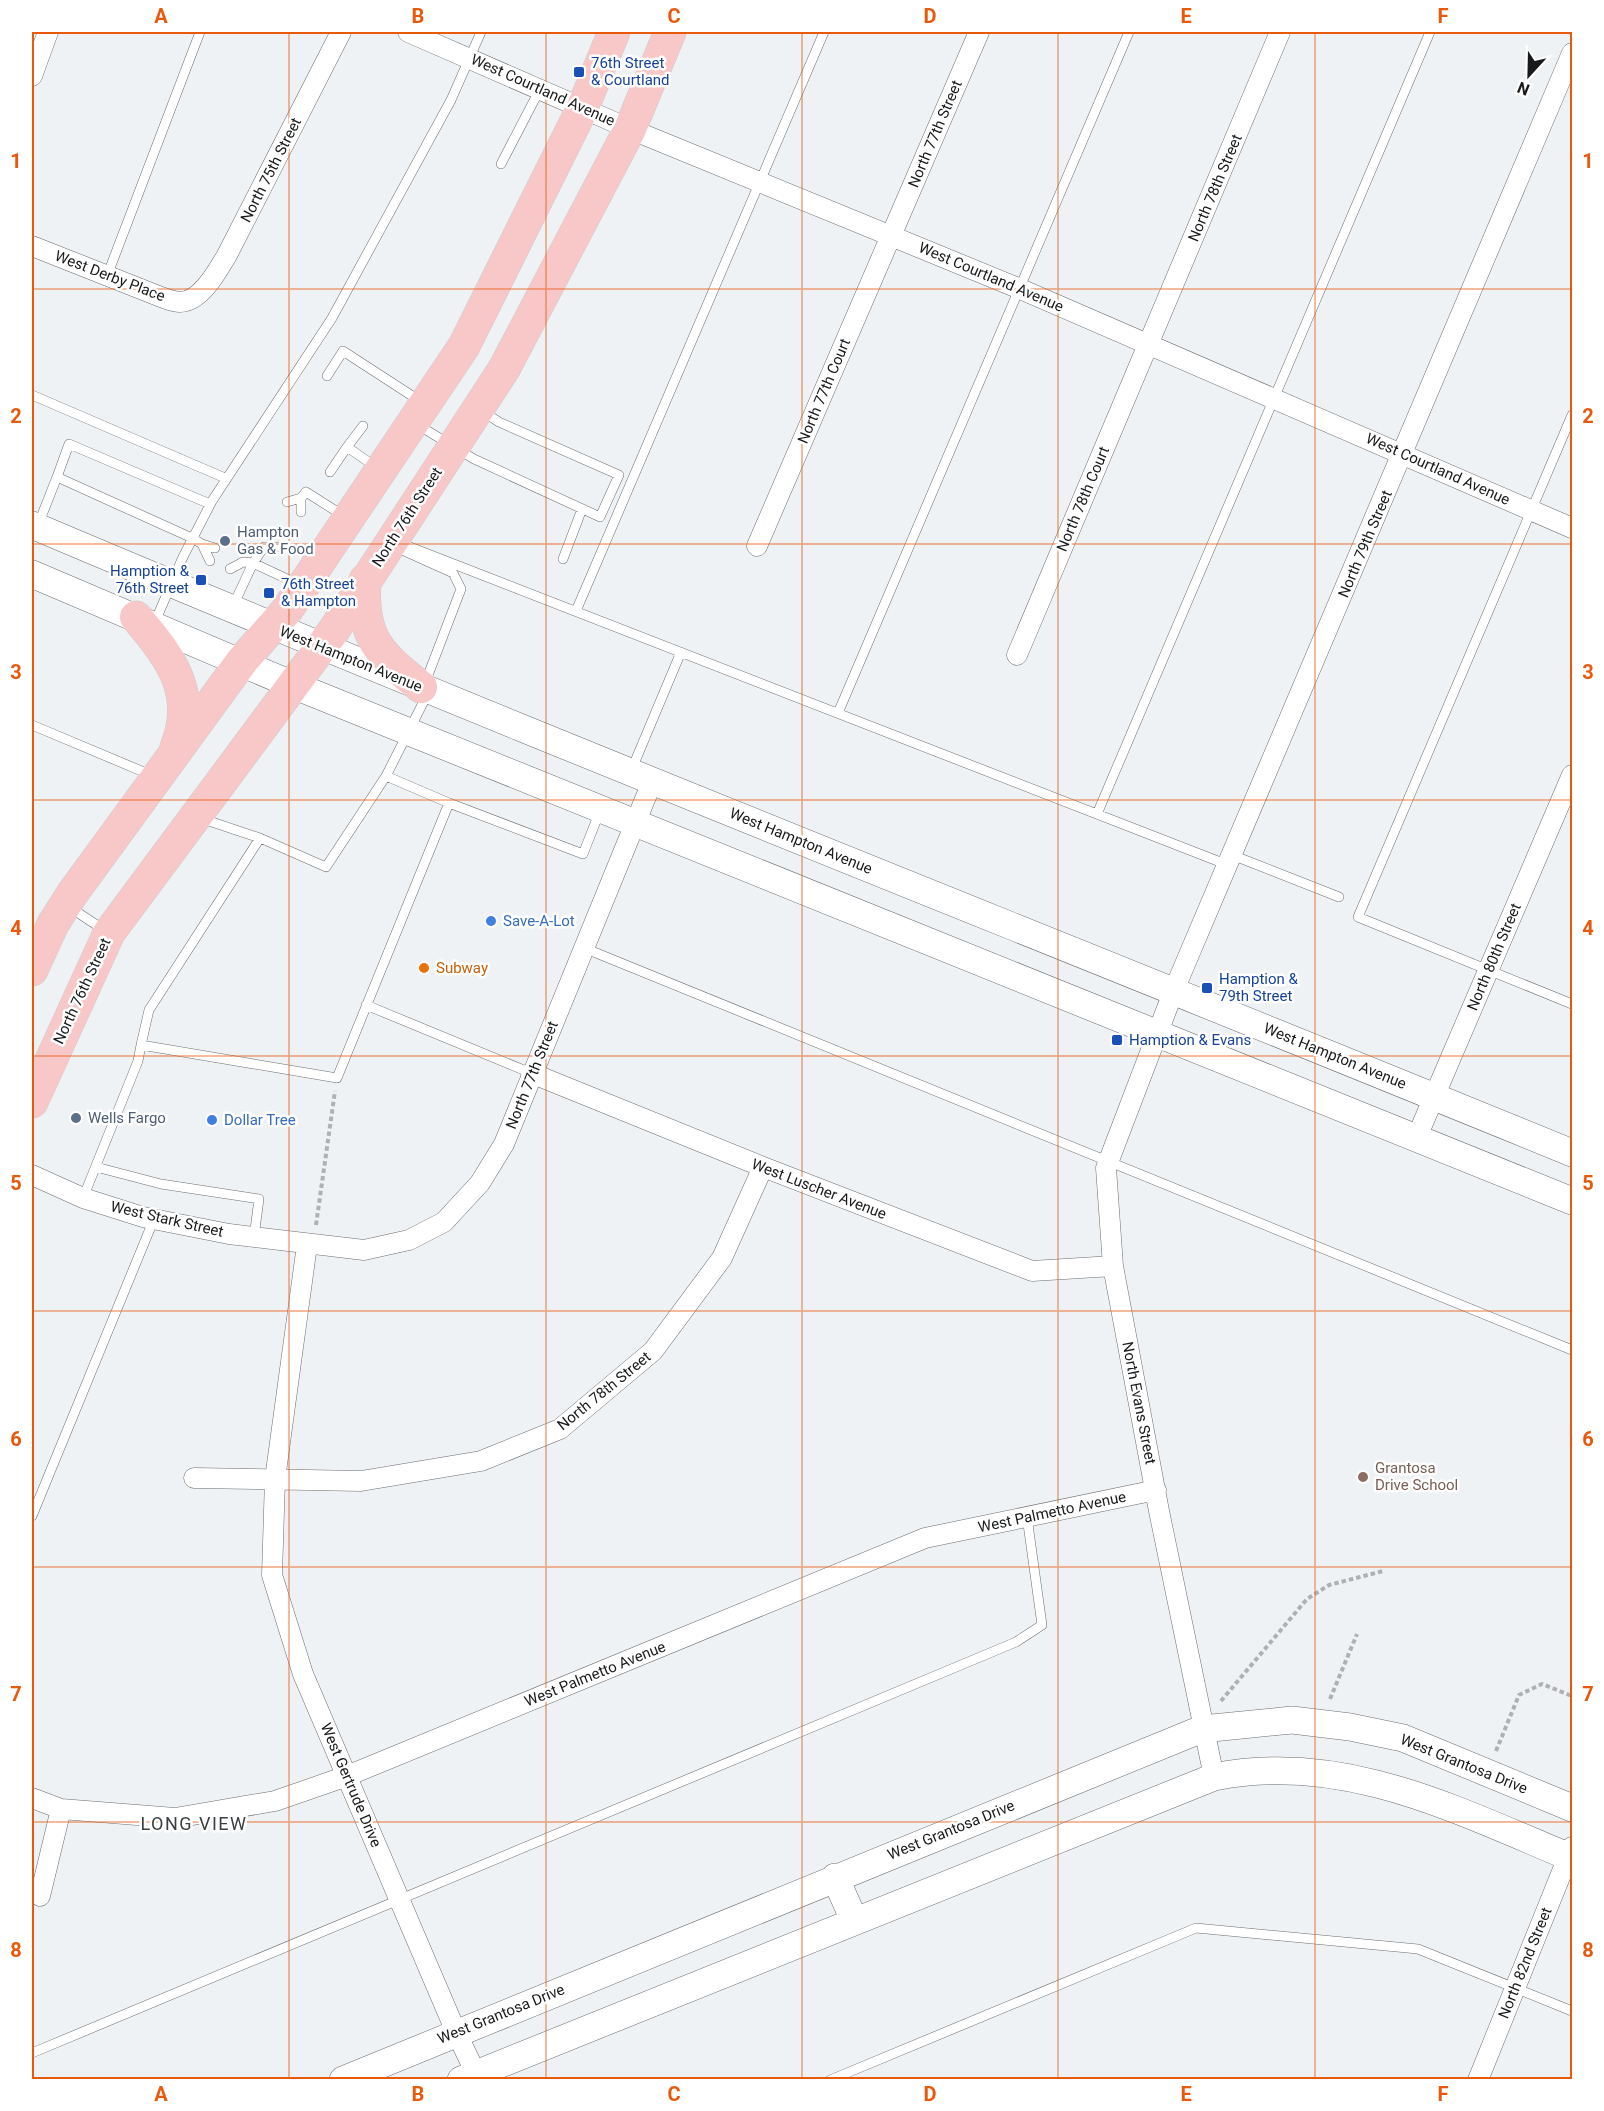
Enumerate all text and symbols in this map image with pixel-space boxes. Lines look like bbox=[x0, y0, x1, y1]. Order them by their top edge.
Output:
text: A bbox=[154, 4, 168, 28]
text: B bbox=[412, 4, 424, 28]
text: C bbox=[667, 4, 681, 28]
text: D bbox=[924, 4, 937, 28]
text: E bbox=[1180, 4, 1192, 28]
text: F bbox=[1438, 4, 1449, 28]
north arrow bbox=[1499, 45, 1559, 105]
street label: West Courtland Avenue bbox=[468, 50, 618, 130]
place label: 76th Street & Courtland bbox=[591, 54, 670, 89]
marker: 76th Street & Courtland bbox=[572, 65, 586, 79]
street label: North 77th Street bbox=[904, 78, 966, 190]
text: N bbox=[1515, 78, 1532, 99]
street label: North 75th Street bbox=[237, 115, 305, 225]
street label: North 78th Street bbox=[1184, 132, 1246, 244]
text: 1 bbox=[10, 149, 22, 173]
text: 1 bbox=[1582, 149, 1594, 173]
street label: West Courtland Avenue bbox=[916, 238, 1066, 316]
street label: West Derby Place bbox=[52, 247, 168, 305]
street label: North 77th Court bbox=[794, 336, 854, 446]
text: 2 bbox=[10, 404, 22, 428]
text: 2 bbox=[1582, 404, 1594, 428]
street label: West Courtland Avenue bbox=[1363, 429, 1513, 509]
street label: North 78th Court bbox=[1053, 444, 1113, 554]
street label: North 76th Street bbox=[368, 464, 446, 570]
street label: North 79th Street bbox=[1334, 488, 1396, 600]
place label: Hampton Gas & Food bbox=[237, 523, 314, 558]
marker: Hampton Gas & Food bbox=[218, 534, 232, 548]
place label: Hamption & 76th Street bbox=[110, 562, 190, 597]
marker: Hamption & 76th Street bbox=[194, 573, 208, 587]
place label: 76th Street & Hampton bbox=[281, 575, 356, 610]
marker: 76th Street & Hampton bbox=[262, 586, 276, 600]
street label: West Hampton Avenue bbox=[277, 622, 425, 696]
text: 3 bbox=[10, 660, 22, 684]
text: 3 bbox=[1582, 660, 1594, 684]
street label: West Hampton Avenue bbox=[727, 804, 875, 878]
street label: North 80th Street bbox=[1463, 901, 1525, 1013]
place label: Save-A-Lot bbox=[503, 912, 575, 930]
marker: Save-A-Lot bbox=[484, 914, 498, 928]
text: 4 bbox=[10, 916, 22, 940]
text: 4 bbox=[1582, 916, 1594, 940]
street label: North 76th Street bbox=[50, 935, 114, 1047]
place label: Subway bbox=[436, 959, 488, 977]
marker: Subway bbox=[417, 961, 431, 975]
place label: Hamption & 79th Street bbox=[1219, 970, 1299, 1005]
marker: Hamption & 79th Street bbox=[1200, 981, 1214, 995]
street label: North 77th Street bbox=[502, 1018, 562, 1132]
street label: West Hampton Avenue bbox=[1261, 1019, 1409, 1093]
place label: Hamption & Evans bbox=[1129, 1031, 1251, 1049]
marker: Hamption & Evans bbox=[1110, 1033, 1124, 1047]
place label: Wells Fargo bbox=[88, 1109, 166, 1127]
marker: Wells Fargo bbox=[69, 1111, 83, 1125]
place label: Dollar Tree bbox=[224, 1111, 296, 1129]
marker: Dollar Tree bbox=[205, 1113, 219, 1127]
street label: West Luscher Avenue bbox=[749, 1155, 889, 1223]
text: 5 bbox=[10, 1171, 22, 1195]
text: 5 bbox=[1582, 1171, 1594, 1195]
street label: West Stark Street bbox=[109, 1197, 225, 1241]
street label: North Evans Street bbox=[1118, 1340, 1160, 1466]
street label: North 78th Street bbox=[554, 1348, 654, 1434]
text: 6 bbox=[10, 1427, 22, 1451]
text: 6 bbox=[1582, 1427, 1594, 1451]
place label: Grantosa Drive School bbox=[1375, 1459, 1458, 1494]
marker: Grantosa Drive School bbox=[1356, 1470, 1370, 1484]
street label: West Palmetto Avenue bbox=[976, 1488, 1128, 1536]
street label: West Palmetto Avenue bbox=[522, 1637, 668, 1711]
text: 7 bbox=[10, 1682, 22, 1706]
text: 7 bbox=[1582, 1682, 1594, 1706]
street label: West Gertrude Drive bbox=[317, 1720, 385, 1850]
street label: West Grantosa Drive bbox=[1398, 1730, 1530, 1798]
street label: West Grantosa Drive bbox=[885, 1796, 1017, 1864]
district label: LONG VIEW bbox=[140, 1813, 248, 1834]
street label: North 82nd Street bbox=[1494, 1905, 1556, 2021]
text: 8 bbox=[10, 1938, 22, 1962]
text: 8 bbox=[1582, 1938, 1594, 1962]
street label: West Grantosa Drive bbox=[435, 1980, 567, 2048]
text: A bbox=[154, 2082, 168, 2106]
text: B bbox=[412, 2082, 424, 2106]
text: C bbox=[667, 2082, 681, 2106]
text: D bbox=[924, 2082, 937, 2106]
text: E bbox=[1180, 2082, 1192, 2106]
text: F bbox=[1438, 2082, 1449, 2106]

